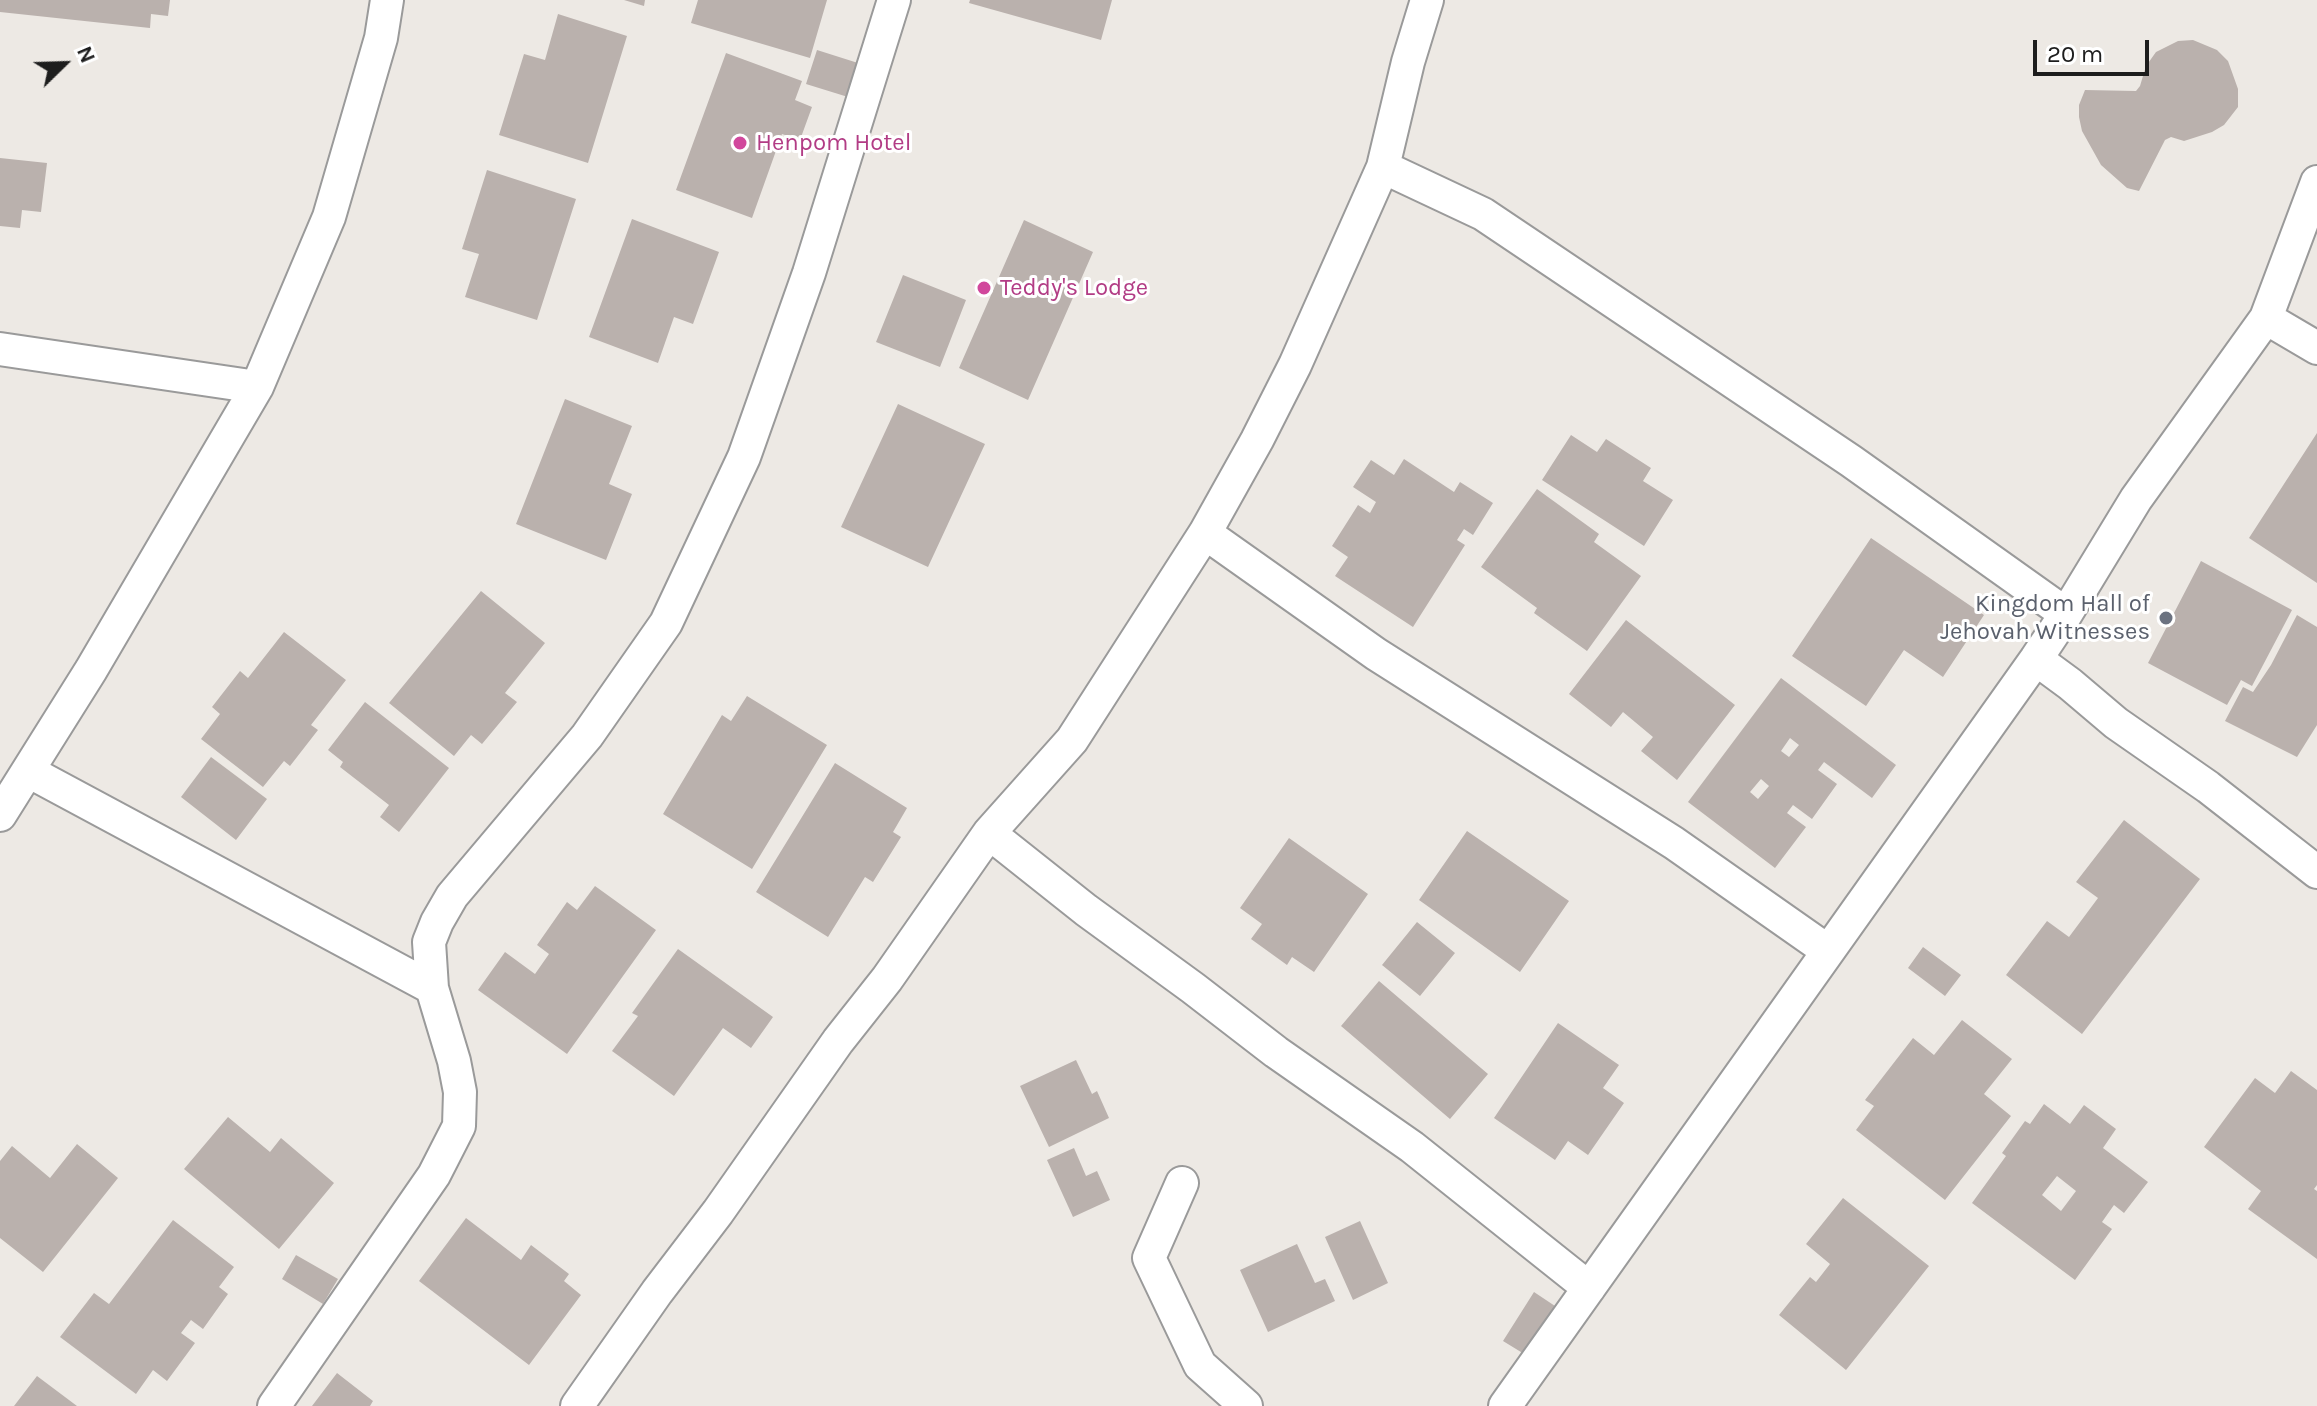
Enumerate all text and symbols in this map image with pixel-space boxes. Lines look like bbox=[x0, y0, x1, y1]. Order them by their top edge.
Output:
north arrow bbox=[24, 24, 104, 104]
scale bar bbox=[2037, 24, 2153, 74]
text: 20 m bbox=[2047, 40, 2103, 68]
text: N bbox=[71, 42, 101, 67]
place label: Henpom Hotel bbox=[756, 129, 911, 157]
marker: Henpom Hotel bbox=[731, 134, 749, 152]
place label: Teddy's Lodge bbox=[1000, 274, 1148, 302]
marker: Teddy's Lodge bbox=[975, 279, 993, 297]
place label: Kingdom Hall of Jehovah Witnesses bbox=[1940, 590, 2150, 646]
marker: Kingdom Hall of Jehovah Witnesses bbox=[2157, 609, 2175, 627]

